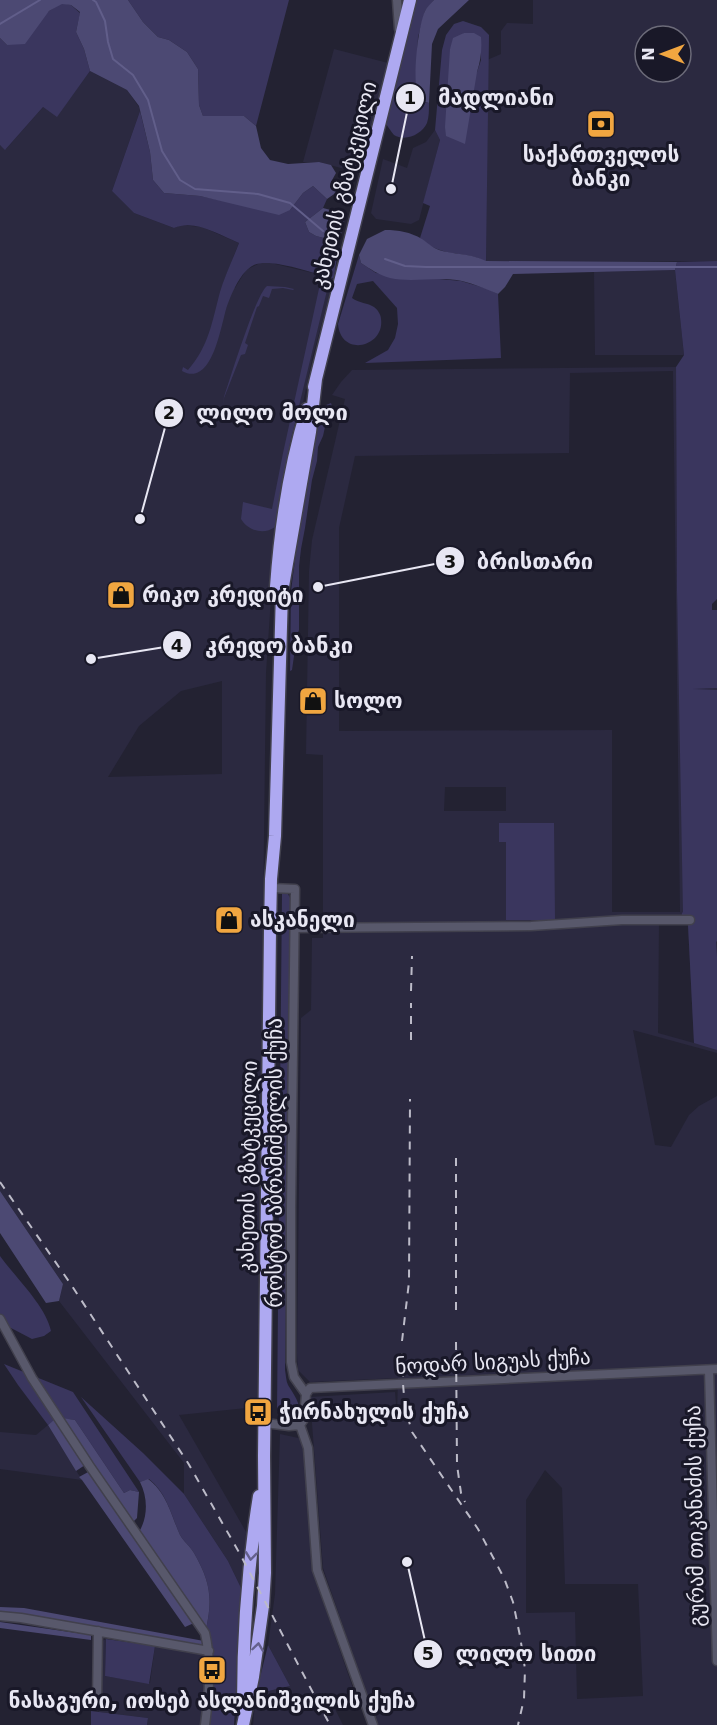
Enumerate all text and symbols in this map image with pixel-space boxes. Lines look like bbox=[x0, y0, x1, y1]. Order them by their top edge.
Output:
north arrow bbox=[633, 24, 693, 84]
text: N bbox=[639, 47, 658, 61]
callout: მადლიანი bbox=[395, 78, 566, 118]
street label: კახეთის გზატკეცილი bbox=[307, 79, 381, 291]
text: მადლიანი bbox=[438, 85, 554, 110]
text: 1 bbox=[404, 87, 416, 108]
bank icon: საქართველოს ბანკი bbox=[585, 108, 617, 140]
place label: საქართველოს ბანკი bbox=[523, 143, 679, 191]
callout: ლილო მოლი bbox=[154, 393, 360, 433]
text: ლილო მოლი bbox=[196, 400, 348, 425]
text: 2 bbox=[163, 402, 175, 423]
callout: ბრისთარი bbox=[435, 541, 605, 581]
text: ბრისთარი bbox=[477, 549, 593, 574]
text: 3 bbox=[444, 551, 456, 572]
shop icon: რიკო კრედიტი bbox=[105, 579, 137, 611]
place label: რიკო კრედიტი bbox=[142, 583, 304, 607]
callout: კრედო ბანკი bbox=[162, 625, 365, 665]
text: კრედო ბანკი bbox=[205, 633, 353, 658]
text: 4 bbox=[171, 635, 183, 656]
shop icon: სოლო bbox=[297, 685, 329, 717]
place label: სოლო bbox=[334, 689, 403, 713]
shop icon: ასკანელი bbox=[213, 904, 245, 936]
place label: ასკანელი bbox=[250, 908, 355, 932]
street label: როსტომ აბრამიშვილის ქუჩა bbox=[263, 1018, 287, 1308]
street label: კახეთის გზატკეცილი bbox=[234, 1060, 262, 1274]
street label: ნოდარ სიგუას ქუჩა bbox=[395, 1345, 591, 1379]
bus stop icon: ჭირნახულის ქუჩა bbox=[242, 1396, 274, 1428]
place label: ჭირნახულის ქუჩა bbox=[279, 1400, 469, 1424]
street label: გურამ თიკანაძის ქუჩა bbox=[681, 1405, 709, 1627]
one-way arrow bbox=[245, 1551, 258, 1560]
callout: ლილო სითი bbox=[413, 1634, 608, 1674]
text: ლილო სითი bbox=[456, 1641, 596, 1666]
one-way arrow bbox=[251, 1642, 263, 1651]
text: 5 bbox=[422, 1643, 434, 1664]
bus stop icon: ნასაგური, იოსებ ასლანიშვილის ქუჩა bbox=[196, 1654, 228, 1686]
place label: ნასაგური, იოსებ ასლანიშვილის ქუჩა bbox=[9, 1689, 415, 1713]

